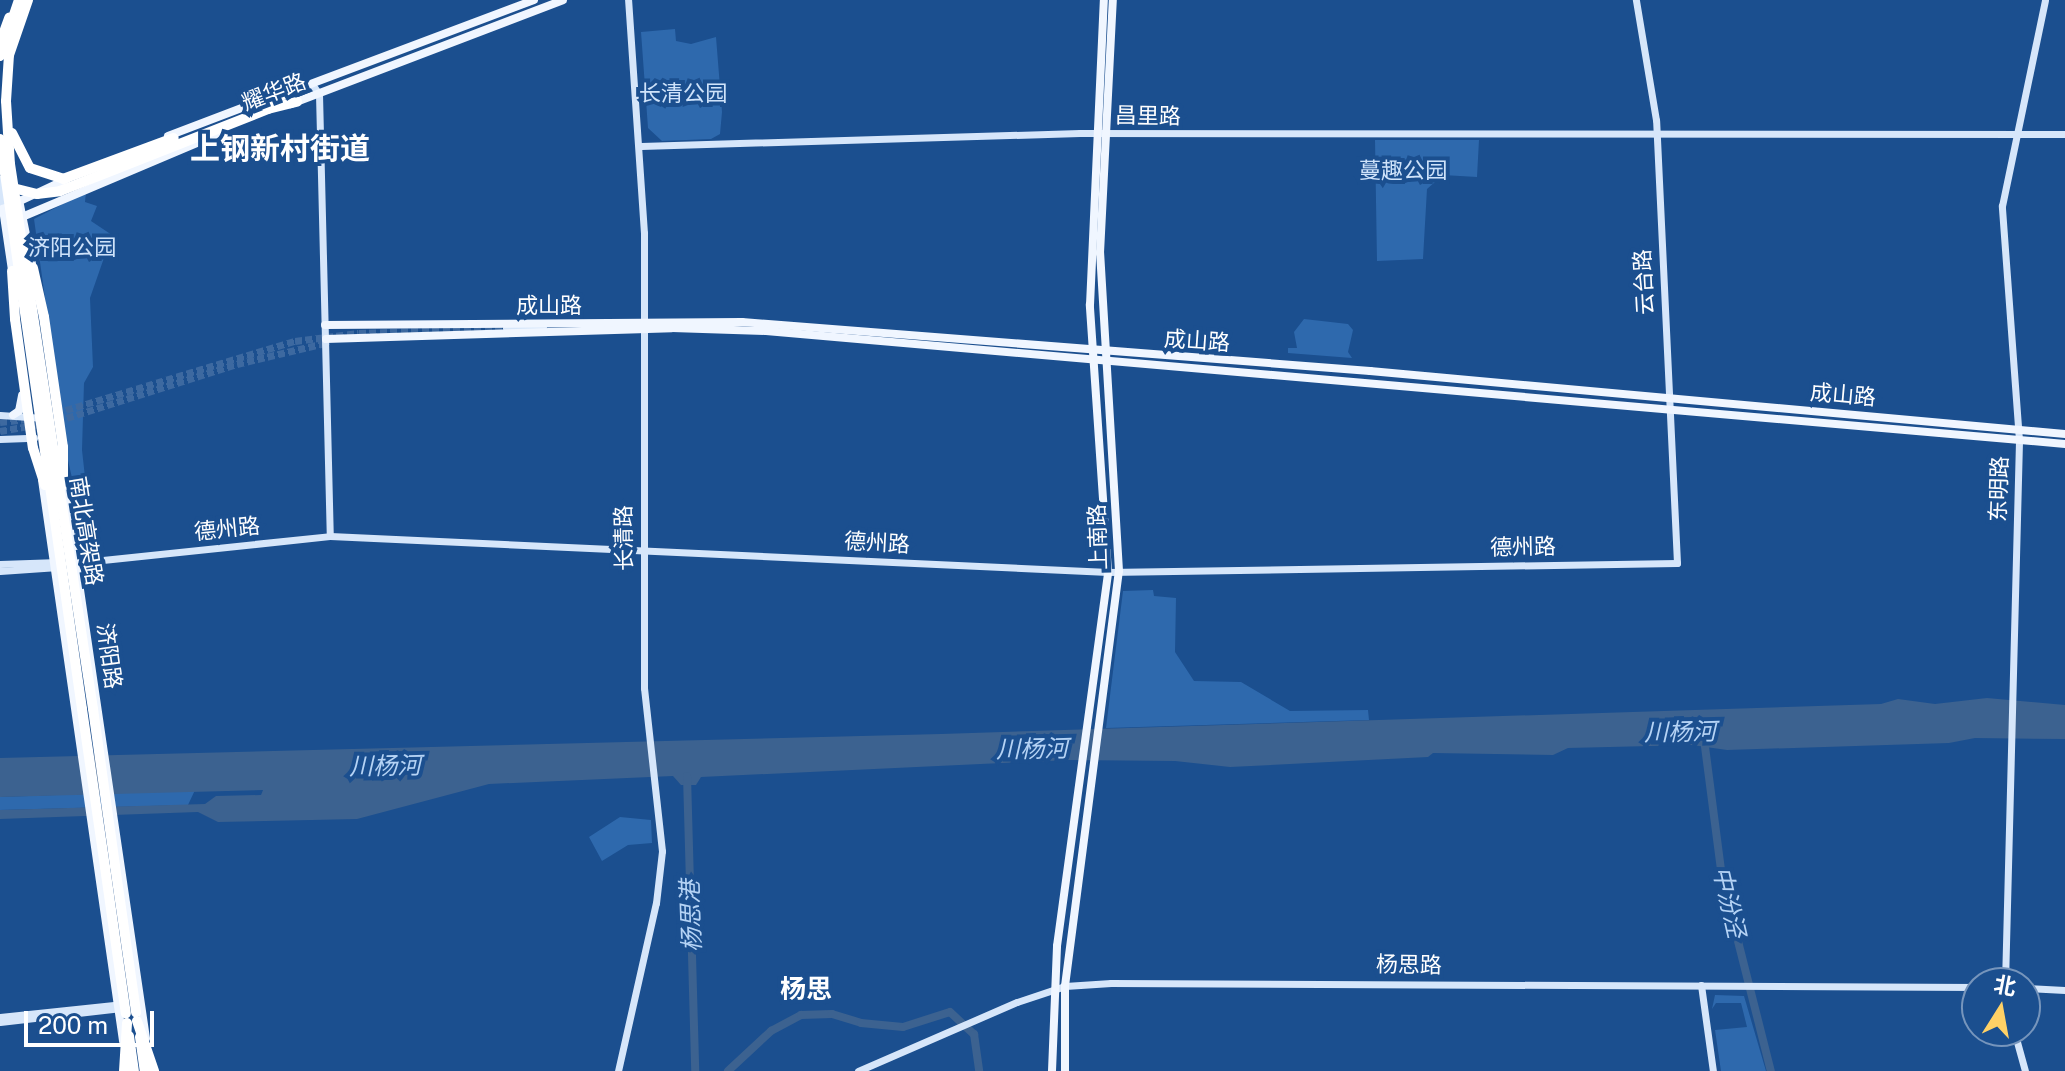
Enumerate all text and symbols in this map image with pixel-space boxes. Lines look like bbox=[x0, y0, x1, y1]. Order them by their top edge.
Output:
street label: 耀华路 bbox=[238, 68, 310, 116]
park label: 长清公园 bbox=[639, 81, 727, 107]
street label: 昌里路 bbox=[1115, 102, 1181, 130]
district label: 上钢新村街道 bbox=[190, 130, 370, 166]
park label: 蔓趣公园 bbox=[1359, 158, 1447, 184]
park label: 济阳公园 bbox=[28, 235, 116, 261]
street label: 云台路 bbox=[1629, 248, 1659, 316]
street label: 成山路 bbox=[516, 293, 582, 319]
street label: 成山路 bbox=[1163, 326, 1231, 356]
street label: 成山路 bbox=[1809, 379, 1877, 411]
street label: 东明路 bbox=[1985, 456, 2013, 522]
street label: 南北高架路 bbox=[64, 475, 108, 587]
street label: 上南路 bbox=[1084, 504, 1112, 570]
street label: 长清路 bbox=[610, 505, 638, 571]
street label: 德州路 bbox=[193, 512, 261, 546]
street label: 德州路 bbox=[843, 528, 911, 558]
street label: 德州路 bbox=[1490, 533, 1556, 561]
street label: 济阳路 bbox=[91, 621, 127, 691]
water label: 川杨河 bbox=[1644, 717, 1716, 747]
water label: 川杨河 bbox=[996, 734, 1068, 764]
water label: 川杨河 bbox=[349, 751, 421, 781]
water label: 中汾泾 bbox=[1707, 864, 1751, 940]
water label: 杨思港 bbox=[675, 880, 707, 952]
street label: 杨思路 bbox=[1376, 951, 1442, 979]
north arrow bbox=[1961, 967, 2041, 1047]
text: 北 bbox=[1992, 971, 2018, 1000]
district label: 杨思 bbox=[780, 973, 832, 1005]
scale bar bbox=[28, 995, 158, 1045]
text: 200 m bbox=[38, 1011, 108, 1039]

